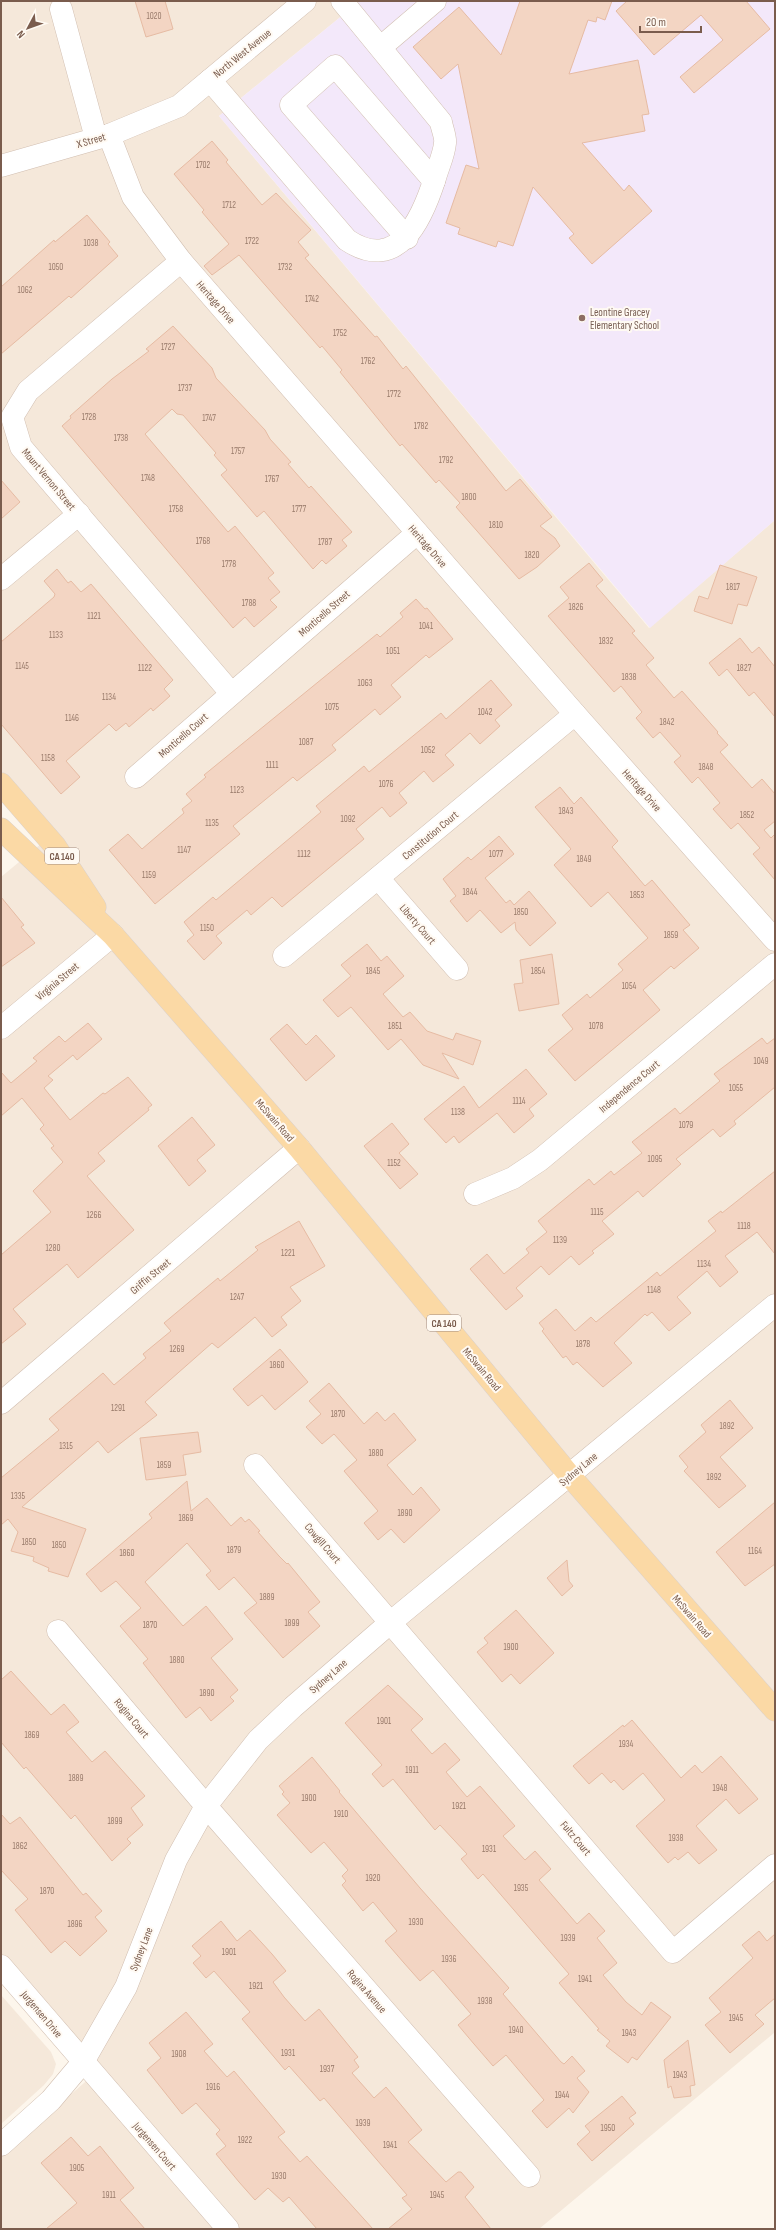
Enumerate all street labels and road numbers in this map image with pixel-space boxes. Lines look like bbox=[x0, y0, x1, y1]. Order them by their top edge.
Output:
street label: North West Avenue bbox=[211, 26, 274, 81]
street label: X Street bbox=[74, 130, 108, 151]
street label: Heritage Drive bbox=[194, 278, 238, 326]
street label: Mount Vernon Street bbox=[19, 446, 79, 513]
street label: Heritage Drive bbox=[406, 522, 450, 570]
street label: Monticello Street bbox=[296, 587, 353, 639]
street label: Monticello Court bbox=[156, 710, 211, 760]
street label: Heritage Drive bbox=[619, 766, 664, 814]
street label: Constitution Court bbox=[400, 808, 462, 863]
road number: CA 140 bbox=[45, 848, 79, 864]
street label: Liberty Court bbox=[397, 902, 439, 947]
street label: Virginia Street bbox=[33, 959, 82, 1003]
street label: Independence Court bbox=[596, 1057, 663, 1115]
street label: McSwain Road bbox=[252, 1096, 297, 1145]
street label: Griffin Street bbox=[127, 1255, 174, 1297]
road number: CA 140 bbox=[427, 1315, 461, 1331]
street label: McSwain Road bbox=[460, 1345, 504, 1394]
street label: Sydney Lane bbox=[557, 1450, 600, 1489]
street label: Cowgill Court bbox=[302, 1521, 344, 1567]
street label: McSwain Road bbox=[669, 1592, 714, 1641]
street label: Sydney Lane bbox=[307, 1656, 350, 1696]
street label: Rogina Court bbox=[111, 1696, 152, 1741]
street label: Fultz Court bbox=[557, 1818, 594, 1859]
street label: Sydney Lane bbox=[127, 1925, 156, 1973]
street label: Rogina Avenue bbox=[344, 1967, 389, 2016]
street label: Jurgensen Drive bbox=[18, 1987, 65, 2040]
street label: Jurgensen Court bbox=[130, 2119, 179, 2173]

